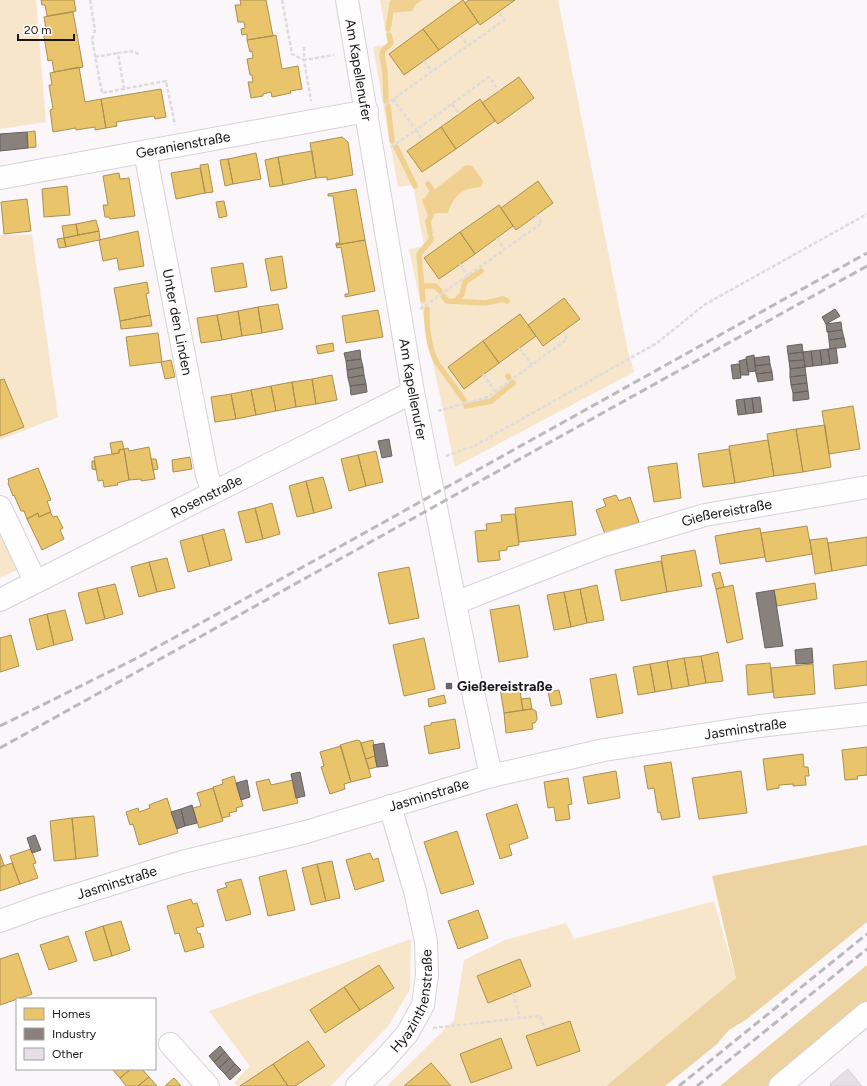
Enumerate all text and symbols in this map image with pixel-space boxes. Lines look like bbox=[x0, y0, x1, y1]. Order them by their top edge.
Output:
scale bar bbox=[18, 16, 74, 42]
street label: Am Kapellenufer bbox=[342, 18, 376, 123]
text: 20 m bbox=[24, 23, 52, 37]
street label: Geranienstraße bbox=[134, 128, 232, 162]
street label: Unter den Linden bbox=[159, 267, 196, 377]
street label: Am Kapellenufer bbox=[396, 337, 431, 442]
street label: Rosenstraße bbox=[168, 471, 245, 521]
street label: Gießereistraße bbox=[679, 495, 774, 530]
place label: Gießereistraße bbox=[457, 678, 553, 695]
marker: Gießereistraße bbox=[444, 681, 454, 691]
street label: Jasminstraße bbox=[703, 715, 788, 743]
street label: Jasminstraße bbox=[386, 775, 471, 815]
street label: Jasminstraße bbox=[75, 862, 159, 903]
street label: Hyazinthenstraße bbox=[386, 949, 436, 1056]
legend bbox=[16, 998, 156, 1070]
text: Homes bbox=[52, 1007, 91, 1021]
text: Industry bbox=[52, 1027, 97, 1041]
text: Other bbox=[52, 1047, 83, 1061]

